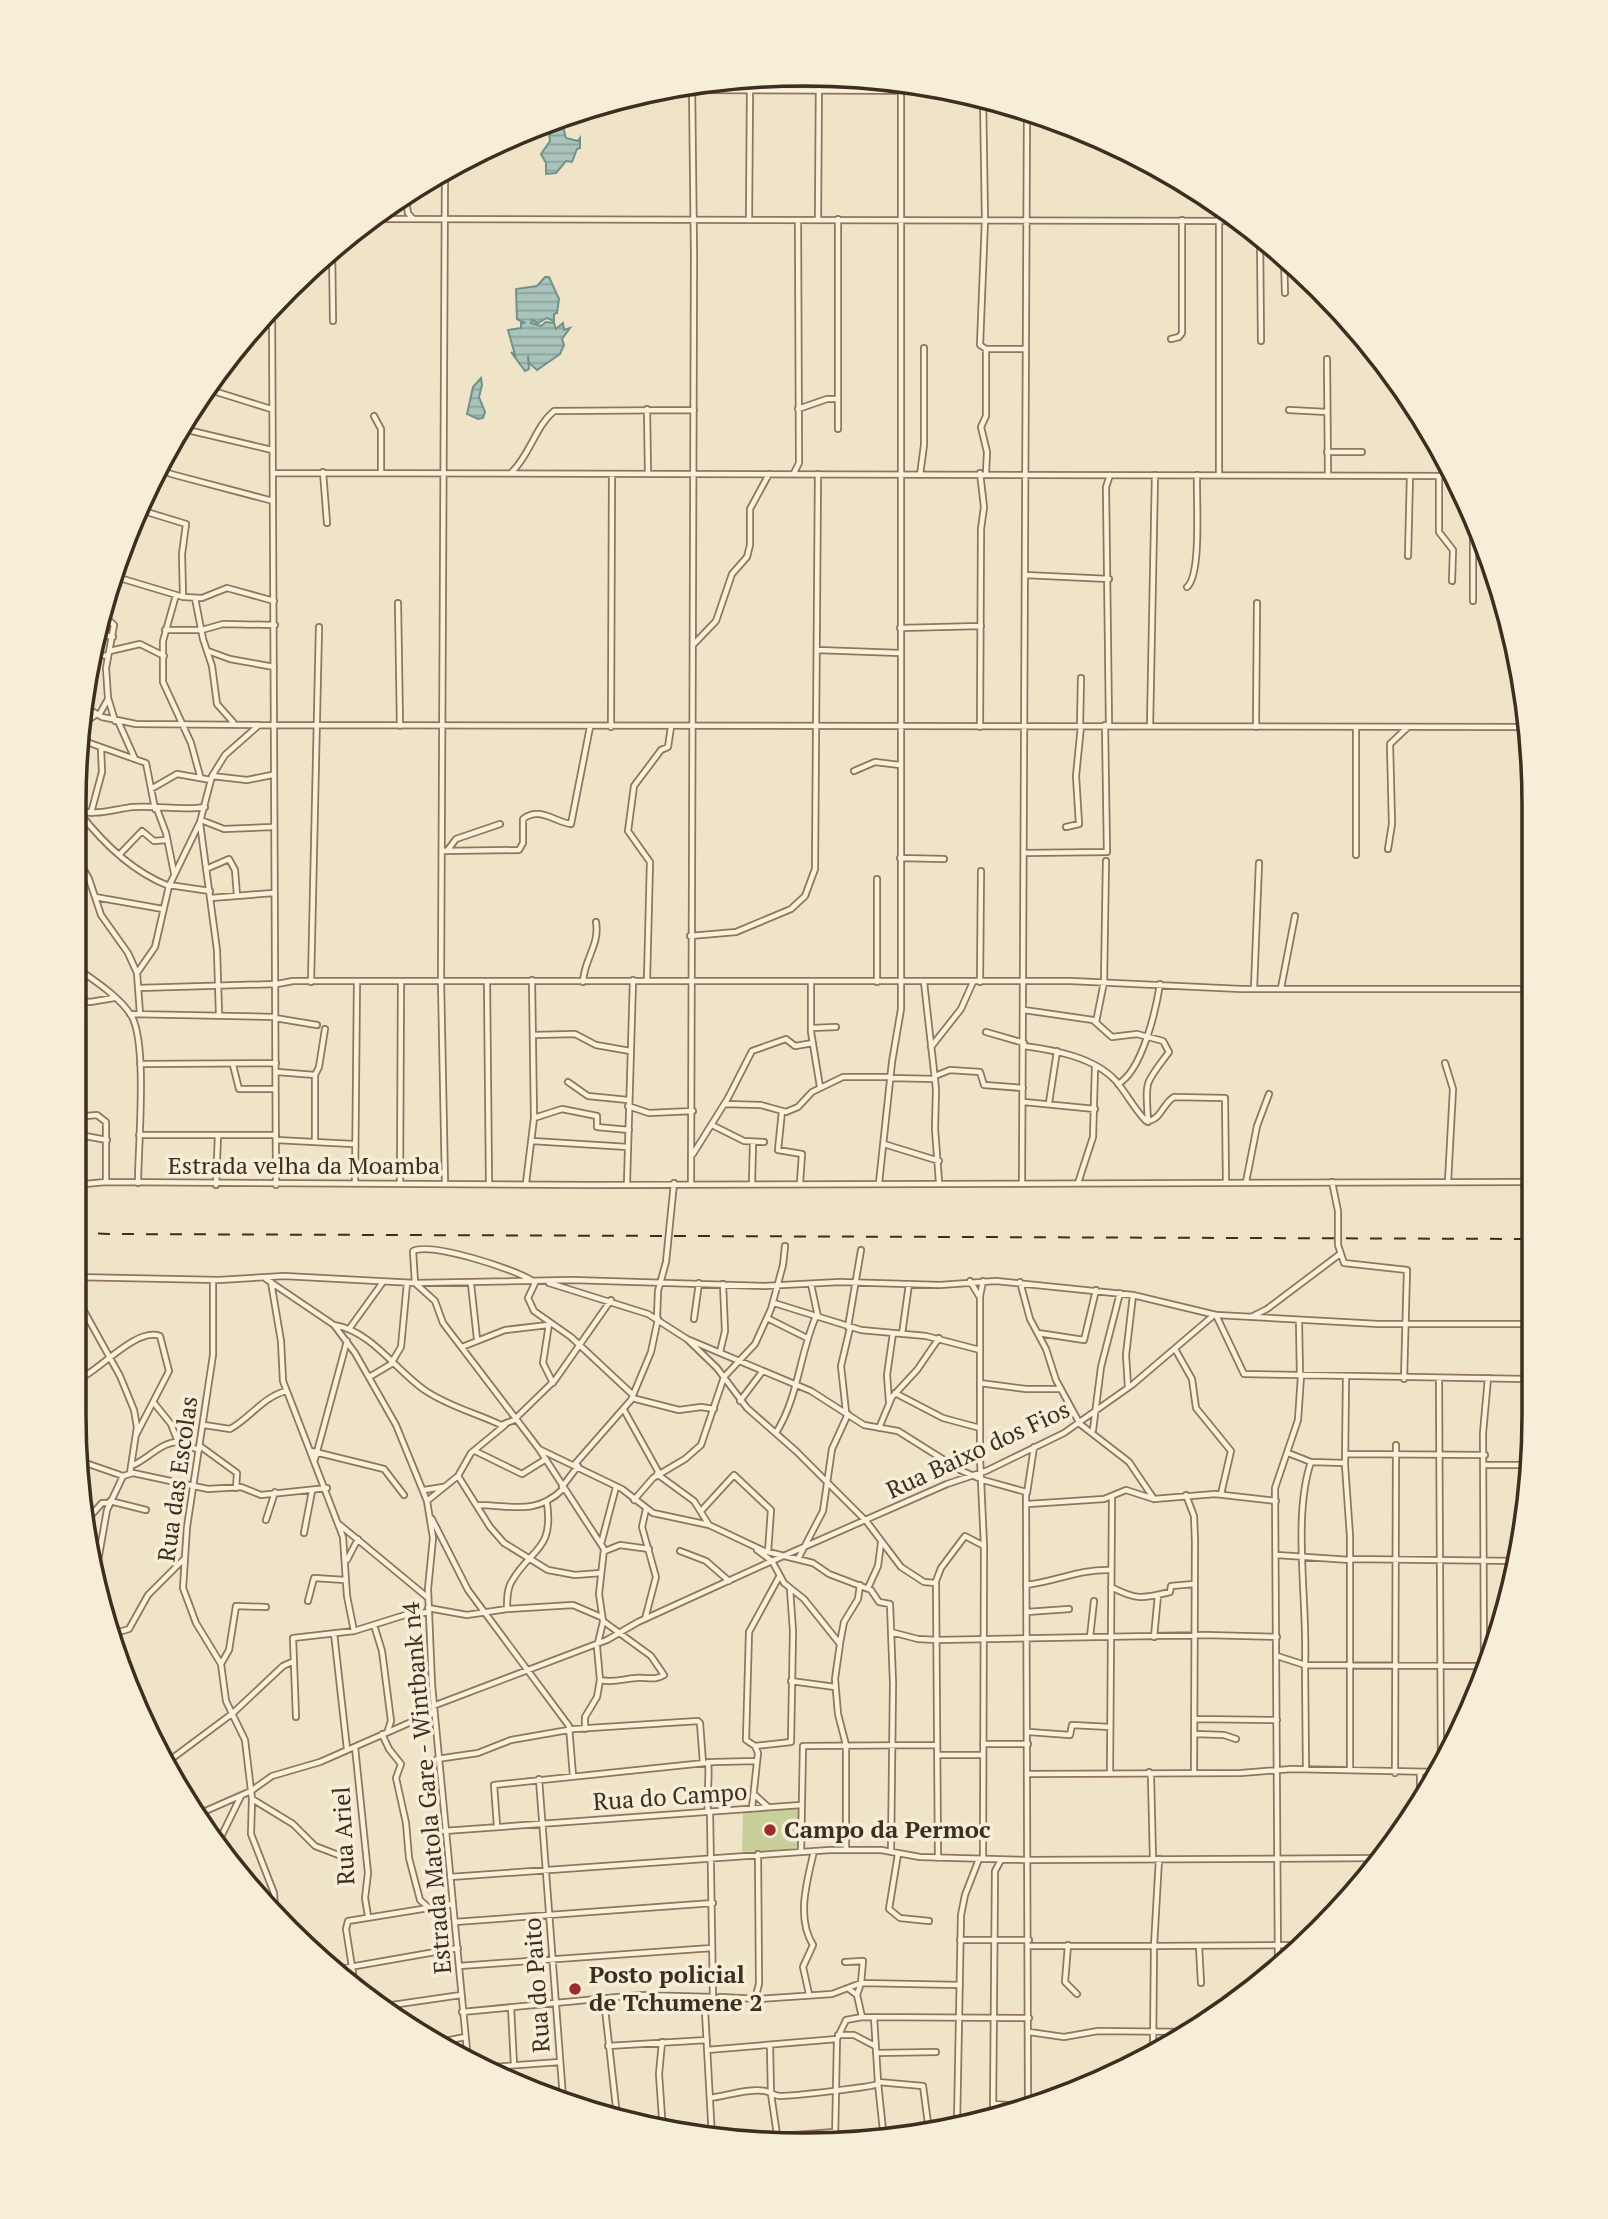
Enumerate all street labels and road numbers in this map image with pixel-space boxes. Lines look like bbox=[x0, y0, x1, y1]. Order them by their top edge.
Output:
street label: Estrada velha da Moamba bbox=[168, 1149, 440, 1181]
street label: Rua Baixo dos Fios bbox=[881, 1393, 1075, 1506]
street label: Rua das Escolas bbox=[150, 1394, 204, 1564]
street label: Estrada Matola Gare - Wintbank n4 bbox=[394, 1600, 458, 1976]
street label: Rua do Campo bbox=[592, 1775, 748, 1817]
street label: Rua Ariel bbox=[324, 1786, 362, 1886]
street label: Rua do Paito bbox=[515, 1916, 557, 2054]

